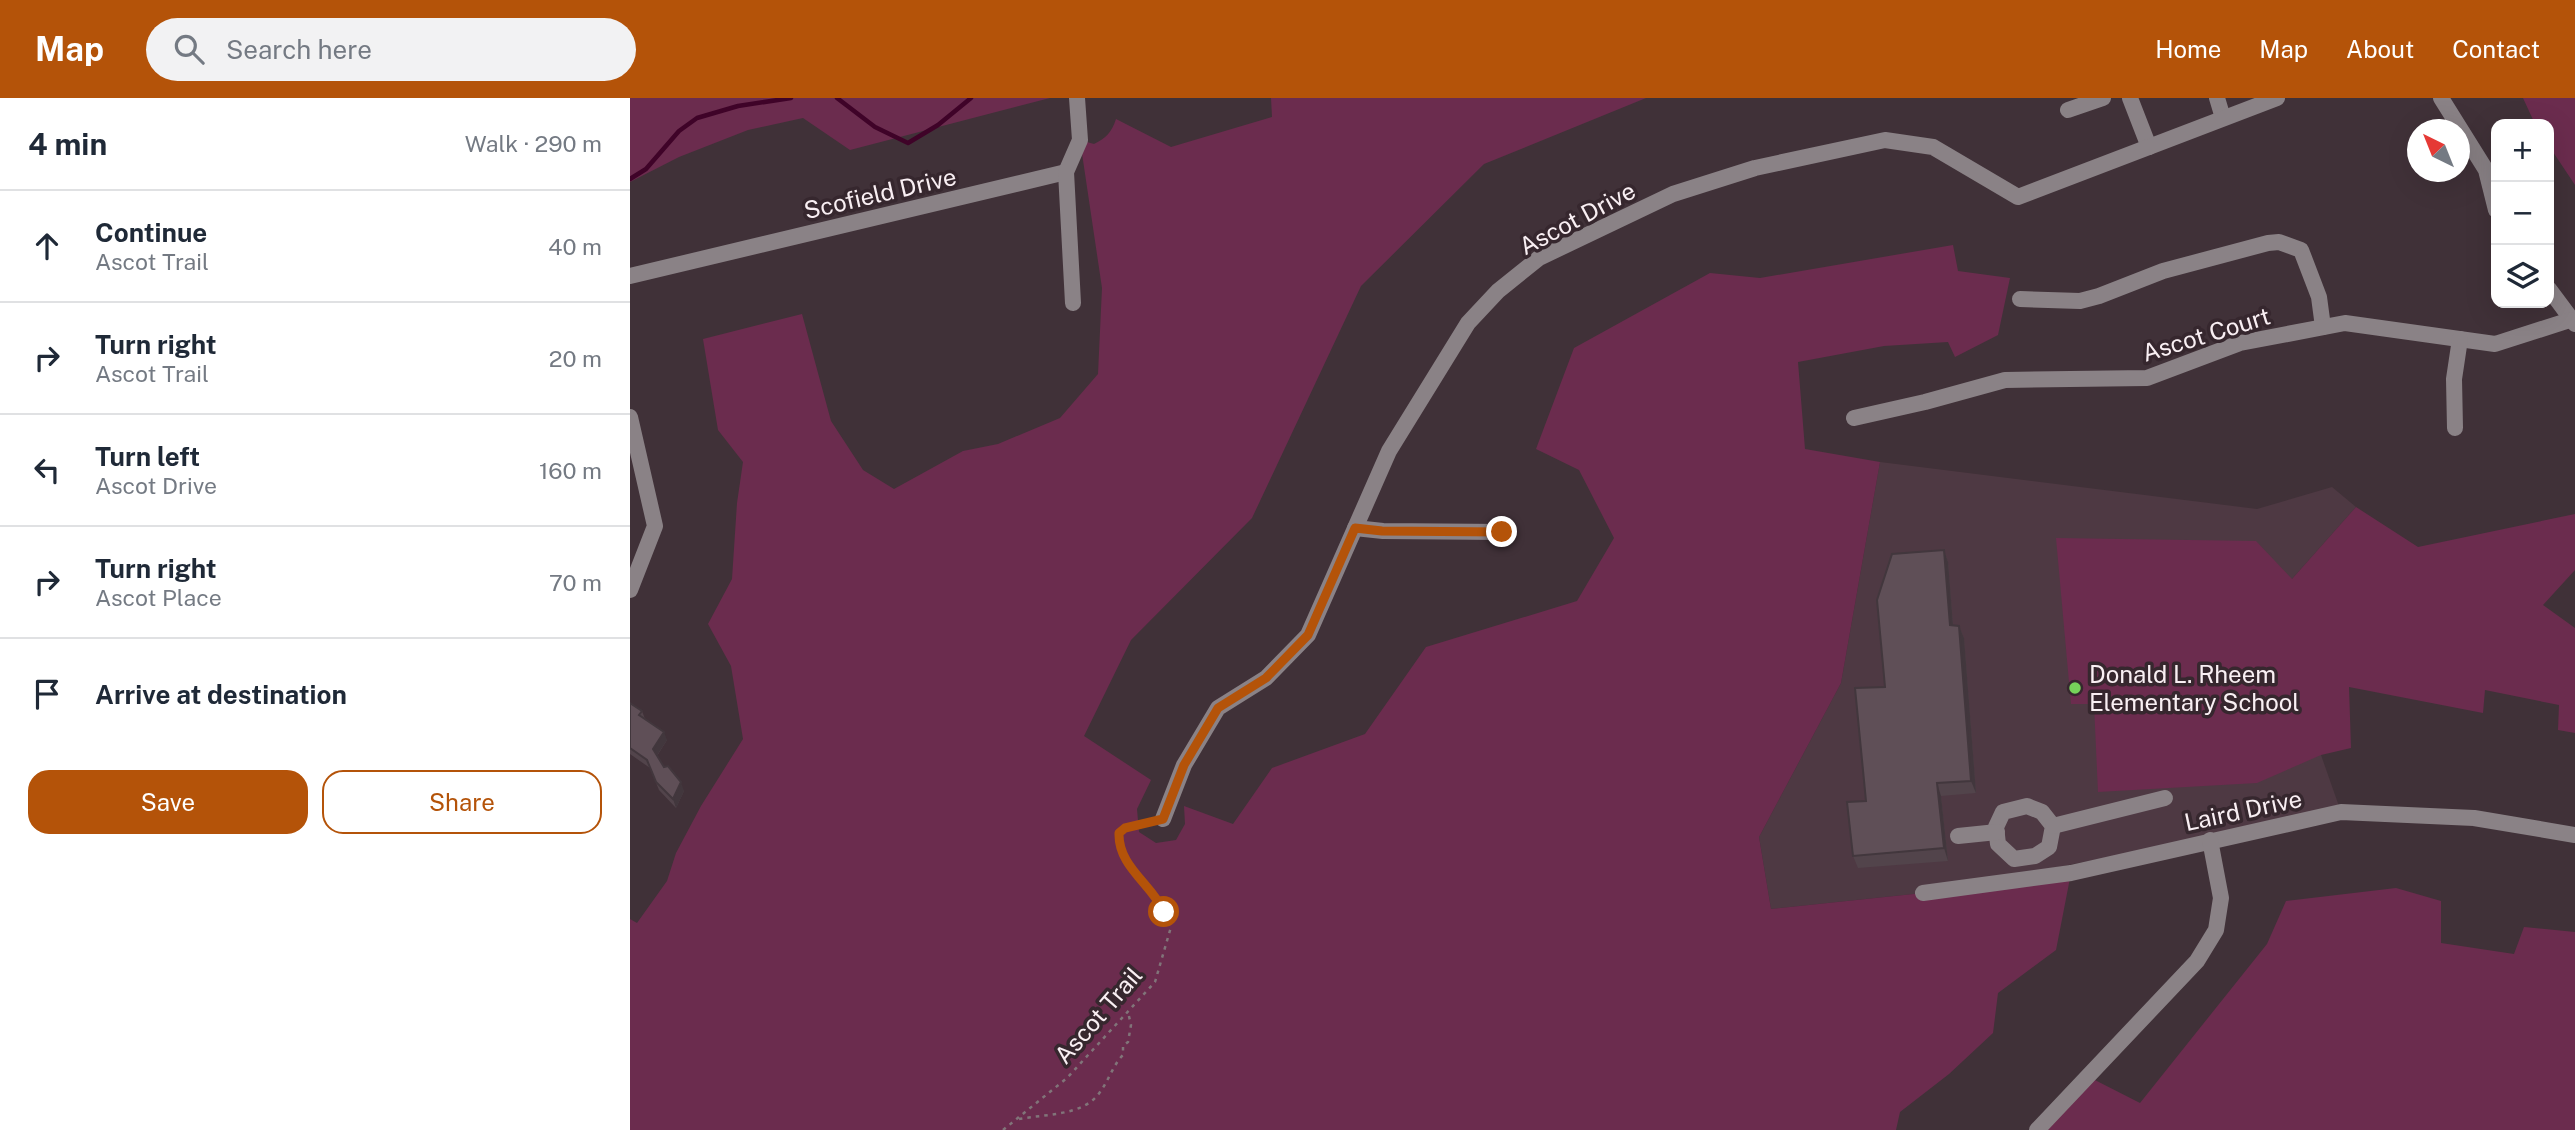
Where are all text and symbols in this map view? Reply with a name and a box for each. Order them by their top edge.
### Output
search box [146,18,636,81]
text: Map [35,30,104,68]
icon: search [170,30,208,68]
text: Search here [226,34,372,65]
text: Home [2155,35,2221,63]
text: Map [2259,35,2308,63]
text: About [2346,35,2414,63]
text: Contact [2452,35,2540,63]
north arrow [2407,119,2470,182]
map controls [2491,119,2554,308]
button: + [2491,119,2554,182]
text: 4 min [28,126,107,162]
text: Walk · 290 m [465,130,602,157]
street label: Scofield Drive [801,162,959,224]
street label: Ascot Drive [1514,176,1640,260]
button: − [2491,182,2554,245]
text: Continue [95,217,207,248]
icon: ahead [28,227,66,265]
text: 40 m [548,233,602,260]
button: layers [2491,245,2554,308]
text: Ascot Trail [95,248,209,275]
street label: Ascot Court [2139,301,2273,367]
text: Turn right [95,329,217,360]
icon: right [28,339,66,377]
text: 20 m [549,345,602,372]
text: Ascot Trail [95,360,209,387]
text: Turn left [95,441,200,472]
icon: left [28,451,66,489]
text: 160 m [539,457,602,484]
text: Ascot Drive [95,472,217,499]
route end [1486,516,1517,547]
text: Turn right [95,553,217,584]
icon: right [28,563,66,601]
text: 70 m [549,569,602,596]
text: Ascot Place [95,584,222,611]
place label: Donald L. Rheem Elementary School [2089,660,2300,716]
icon: arrive [28,675,66,713]
text: Arrive at destination [95,679,347,710]
marker: Donald L. Rheem Elementary School [2067,680,2083,696]
button: Save [28,770,308,834]
button: Share [322,770,602,834]
street label: Laird Drive [2182,784,2304,836]
route start [1148,896,1179,927]
street label: Ascot Trail [1048,961,1148,1069]

